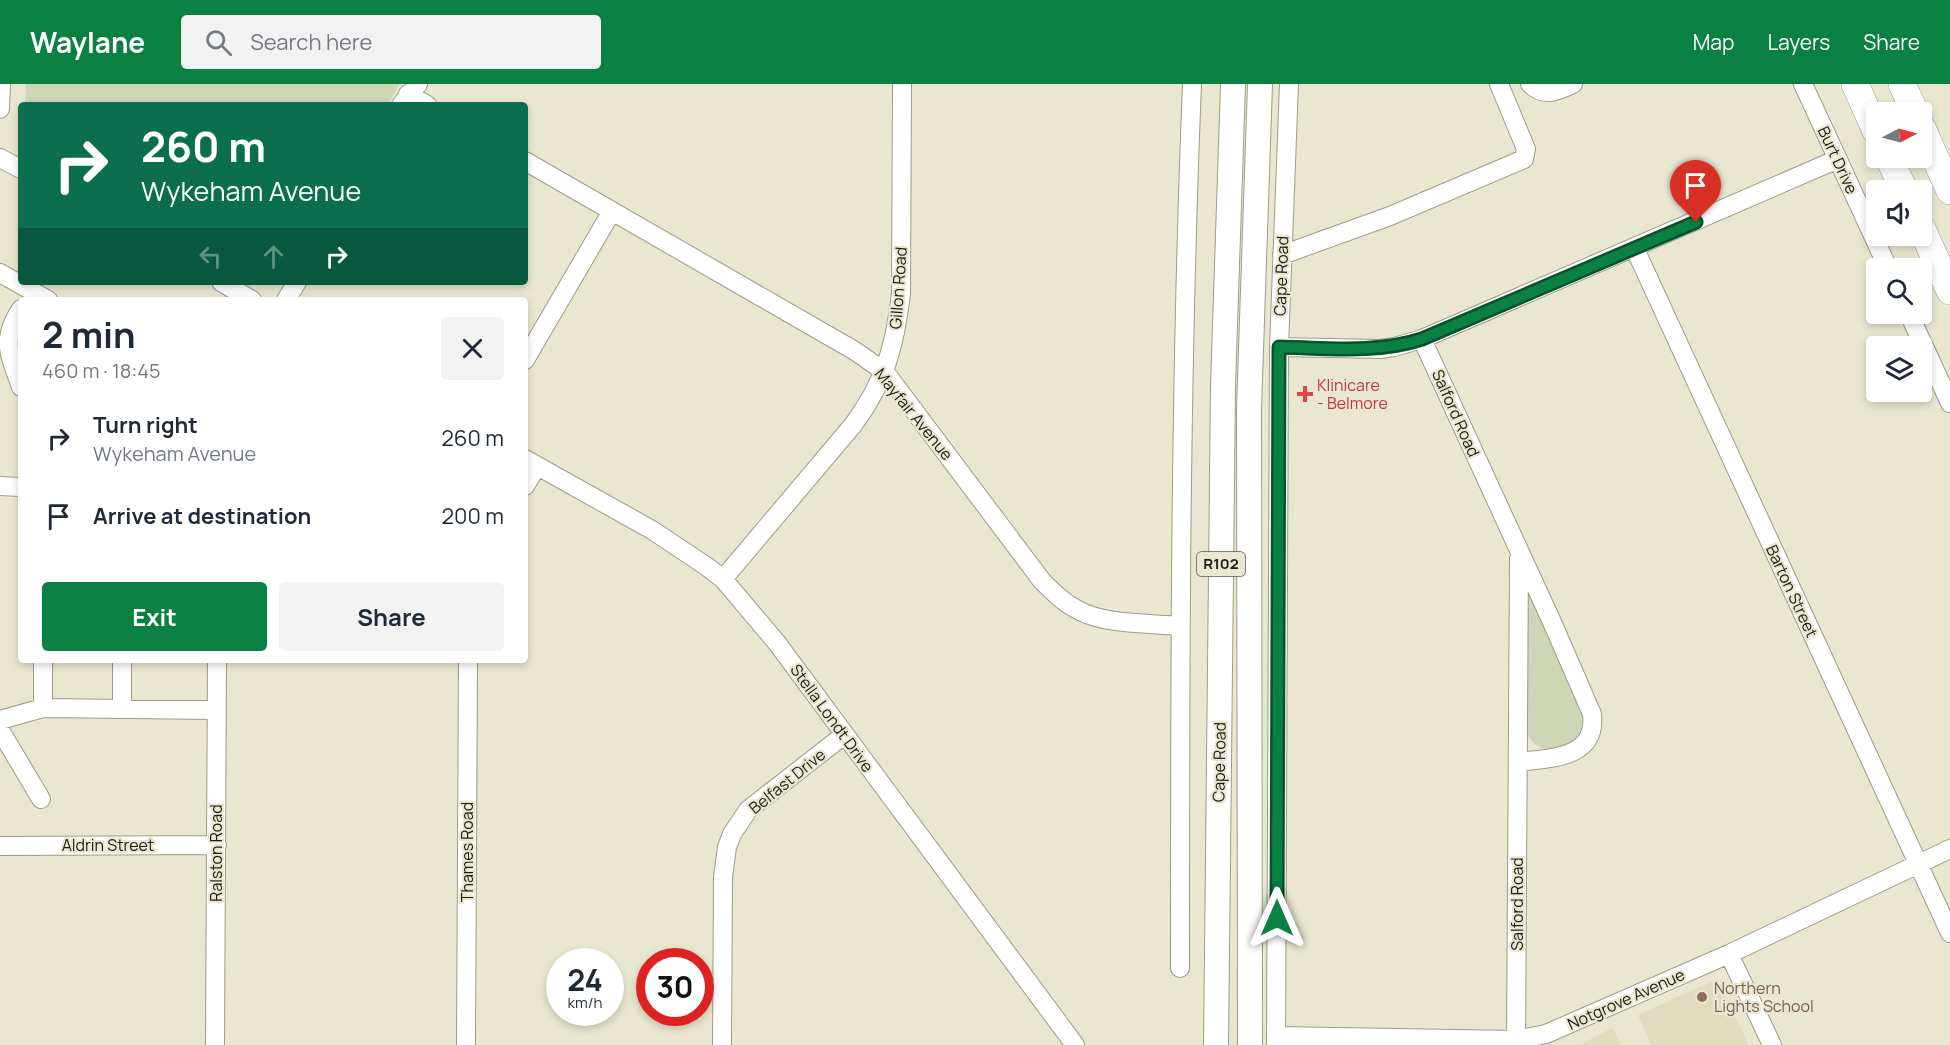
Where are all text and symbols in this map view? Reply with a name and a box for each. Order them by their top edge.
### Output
search box [181,15,601,69]
text: Waylane [30,23,145,61]
icon: search [202,26,235,59]
text: Search here [250,27,372,57]
text: Map [1693,28,1734,56]
text: Layers [1767,28,1830,56]
text: Share [1863,28,1920,56]
north arrow [1866,102,1932,168]
map controls [1866,102,1932,402]
text: 260 m [141,117,266,175]
street label: Burt Drive [1813,123,1863,197]
icon: right [42,126,120,204]
pin [1670,160,1721,222]
icon: arrive [1679,169,1712,202]
text: Wykeham Avenue [141,172,361,209]
button: sound [1866,180,1932,246]
street label: Cape Road [1269,235,1293,317]
icon: left [194,240,227,273]
icon: ahead [257,240,290,273]
icon: right [320,240,353,273]
street label: Gillon Road [884,246,912,330]
button: search [1866,258,1932,324]
text: 2 min [42,310,136,359]
button: close [441,317,504,380]
button: layers [1866,336,1932,402]
text: 460 m · 18:45 [42,357,161,384]
street label: Mayfair Avenue [870,363,958,465]
street label: Salford Road [1427,366,1485,460]
place label: Klinicare - Belmore [1317,374,1388,414]
marker: Klinicare - Belmore [1298,387,1312,401]
text: Turn right [93,410,198,440]
icon: right [42,422,75,455]
text: 260 m [441,423,504,453]
text: Wykeham Avenue [93,440,256,467]
icon: arrive [42,500,75,533]
text: Arrive at destination [93,501,311,531]
text: 200 m [442,501,504,531]
street label: Barton Street [1761,541,1823,641]
road number: R102 [1197,552,1245,576]
button: Exit [42,582,267,651]
button: Share [279,582,504,651]
street label: Stella Londt Drive [785,660,879,776]
street label: Cape Road [1207,722,1231,802]
street label: Belfast Drive [744,743,830,819]
street label: Thames Road [456,802,478,902]
street label: Ralston Road [205,804,227,902]
street label: Aldrin Street [62,834,154,856]
street label: Salford Road [1506,857,1528,951]
position arrow [1245,886,1309,950]
speed limit sign: 30 [636,948,714,1026]
text: 24 [567,959,603,1000]
street label: Notgrove Avenue [1564,963,1688,1035]
place label: Northern Lights School [1714,977,1814,1017]
marker: Northern Lights School [1695,990,1709,1004]
text: km/h [568,992,602,1013]

